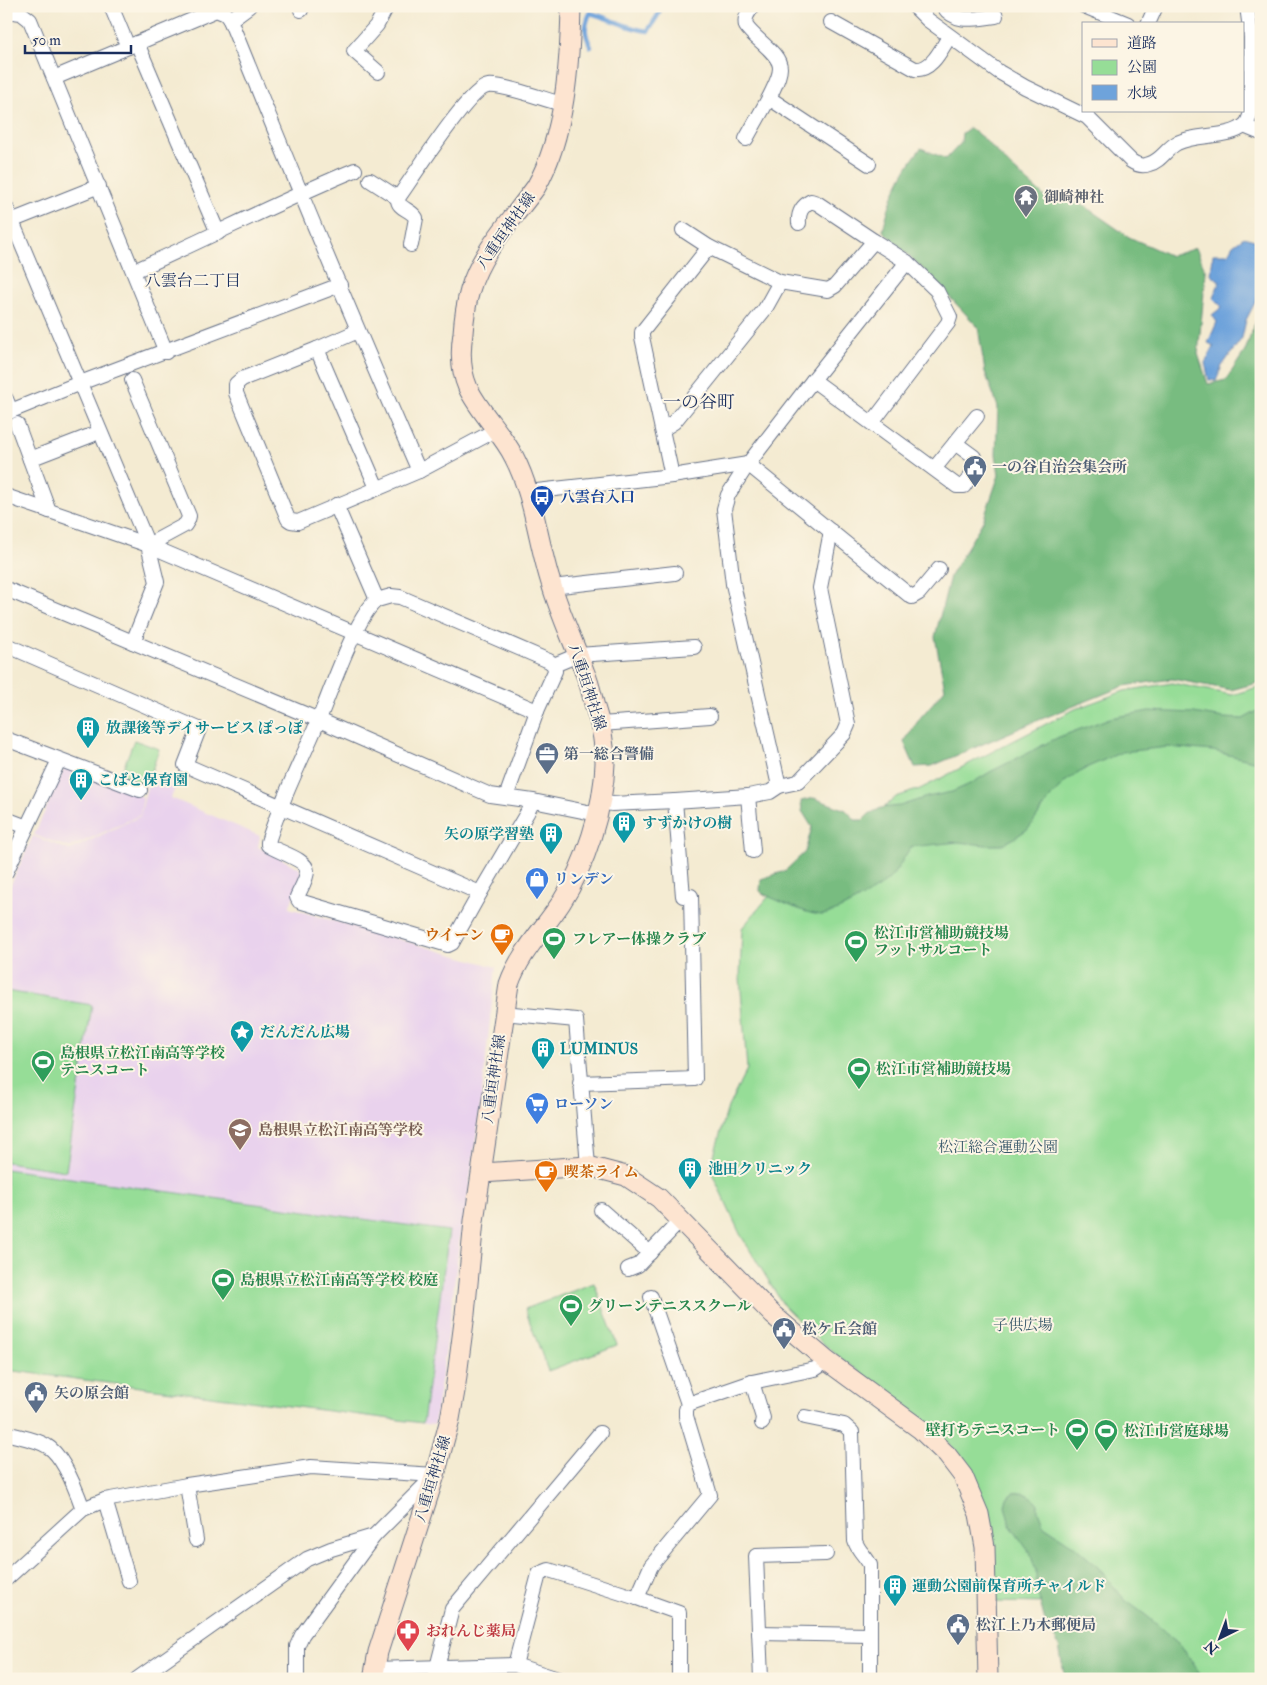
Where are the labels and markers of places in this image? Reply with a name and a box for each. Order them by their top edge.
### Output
temple icon: 御崎神社 [1013,184,1039,218]
place label: 御崎神社 [1044,188,1104,207]
public building icon: 一の谷自治会集会所 [962,454,988,488]
place label: 一の谷自治会集会所 [992,458,1127,477]
bus stop icon: 八雲台入口 [529,484,555,518]
place label: 八雲台入口 [560,488,635,507]
building icon: 放課後等デイサービス ぽっぽ [75,715,101,749]
place label: 放課後等デイサービス ぽっぽ [106,719,303,738]
office icon: 第一総合警備 [534,741,560,775]
place label: 第一総合警備 [564,745,654,764]
building icon: こばと保育園 [68,767,94,801]
place label: こばと保育園 [98,771,188,790]
building icon: すずかけの樹 [611,810,637,844]
place label: すずかけの樹 [642,814,732,833]
building icon: 矢の原学習塾 [538,821,564,855]
place label: 矢の原学習塾 [444,825,534,844]
shop icon: リンデン [524,866,550,900]
place label: リンデン [554,870,614,889]
cafe icon: ウイーン [489,922,515,956]
place label: 松江市営補助競技場 フットサルコート [874,924,1009,960]
place label: ウイーン [425,926,484,945]
sports icon: フレアー体操クラブ [541,926,567,960]
sports icon: 松江市営補助競技場 フットサルコート [843,929,869,963]
place label: フレアー体操クラブ [572,930,706,949]
place icon: だんだん広場 [229,1019,255,1053]
place label: だんだん広場 [260,1023,350,1042]
building icon: LUMINUS [530,1036,556,1070]
place label: LUMINUS [560,1040,638,1059]
place label: 島根県立松江南高等学校 テニスコート [60,1044,225,1080]
sports icon: 島根県立松江南高等学校 テニスコート [30,1049,56,1083]
sports icon: 松江市営補助競技場 [846,1056,872,1090]
place label: 松江市営補助競技場 [876,1060,1011,1079]
supermarket icon: ローソン [524,1091,550,1125]
place label: ローソン [554,1095,613,1114]
school or university icon: 島根県立松江南高等学校 [227,1117,253,1151]
place label: 島根県立松江南高等学校 [258,1121,423,1140]
building icon: 池田クリニック [677,1156,703,1190]
cafe icon: 喫茶ライム [533,1159,559,1193]
place label: 池田クリニック [708,1160,812,1179]
place label: 喫茶ライム [564,1163,639,1182]
sports icon: 島根県立松江南高等学校 校庭 [210,1267,236,1301]
place label: 島根県立松江南高等学校 校庭 [240,1271,438,1290]
sports icon: グリーンテニススクール [558,1293,584,1327]
place label: グリーンテニススクール [588,1297,752,1316]
public building icon: 松ケ丘会館 [771,1316,797,1350]
place label: 松ケ丘会館 [802,1320,877,1339]
public building icon: 矢の原会館 [23,1380,49,1414]
place label: 矢の原会館 [54,1384,129,1403]
sports icon: 壁打ちテニスコート [1064,1417,1090,1451]
sports icon: 松江市営庭球場 [1093,1418,1119,1452]
place label: 壁打ちテニスコート [926,1421,1060,1440]
place label: 松江市営庭球場 [1124,1422,1229,1441]
building icon: 運動公園前保育所チャイルド [882,1573,908,1607]
place label: 運動公園前保育所チャイルド [912,1577,1107,1596]
public building icon: 松江上乃木郵便局 [945,1612,971,1646]
place label: 松江上乃木郵便局 [976,1616,1096,1635]
pharmacy icon: おれんじ薬局 [395,1618,421,1652]
place label: おれんじ薬局 [426,1622,516,1641]

